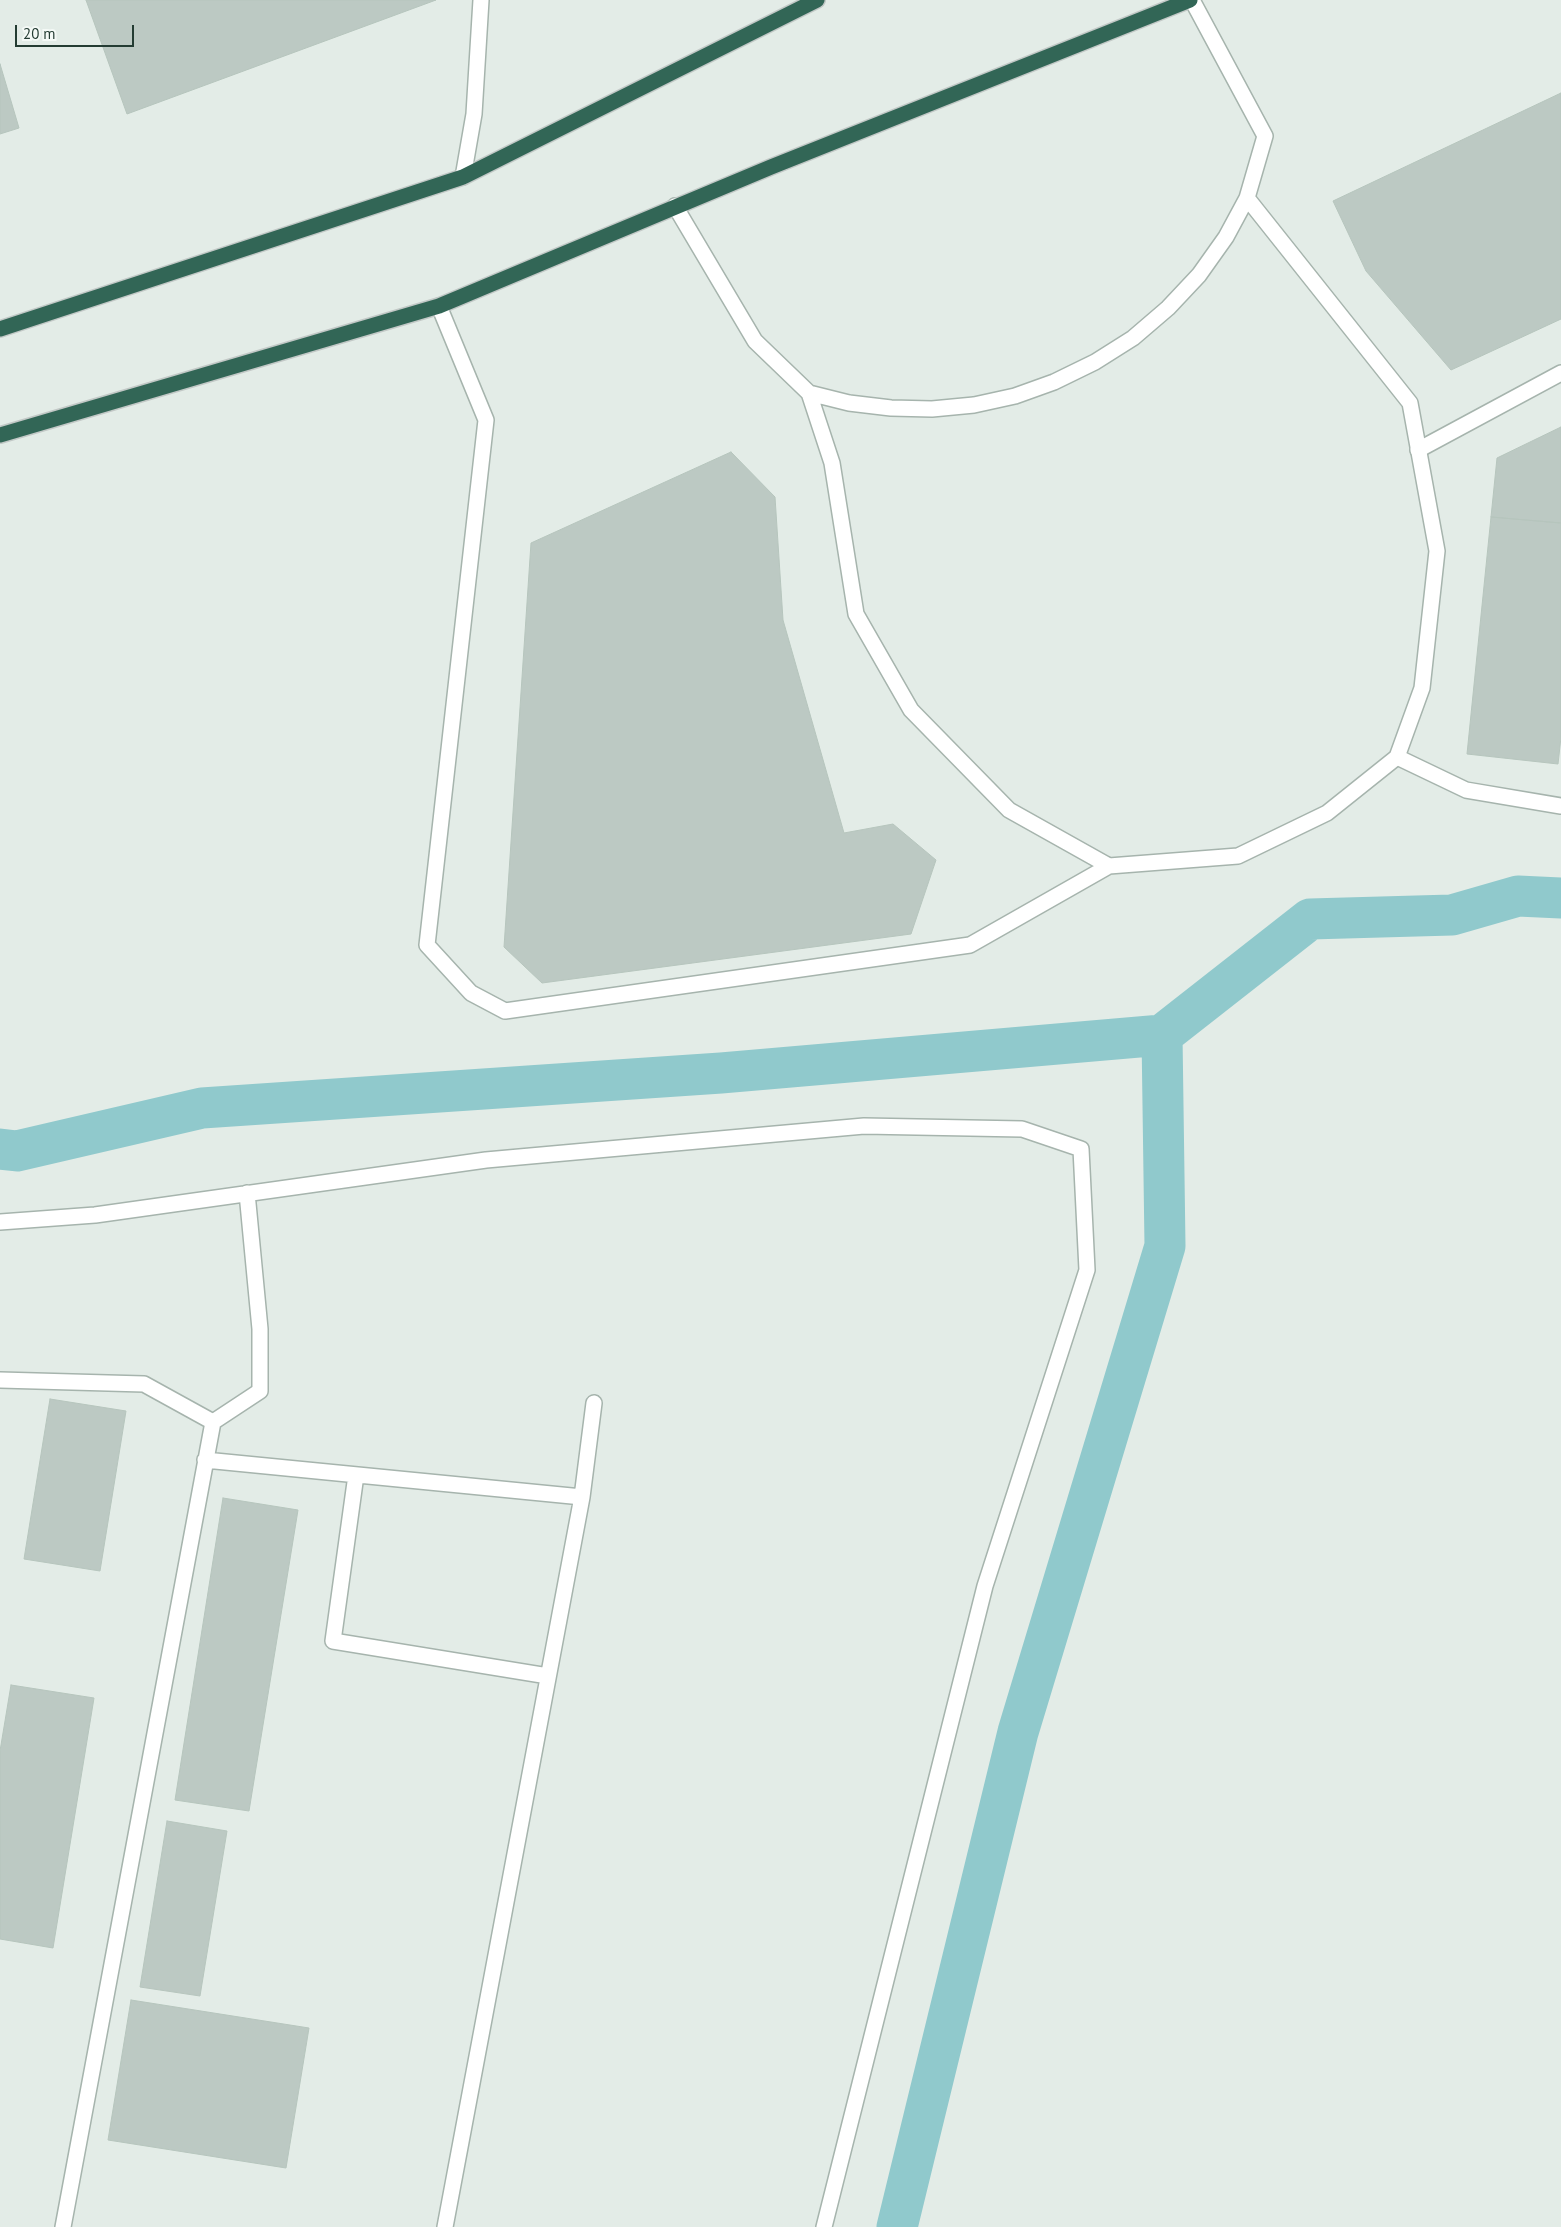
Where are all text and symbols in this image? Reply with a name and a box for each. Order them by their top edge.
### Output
scale bar [18,15,136,47]
text: 20 m [23,24,56,43]

